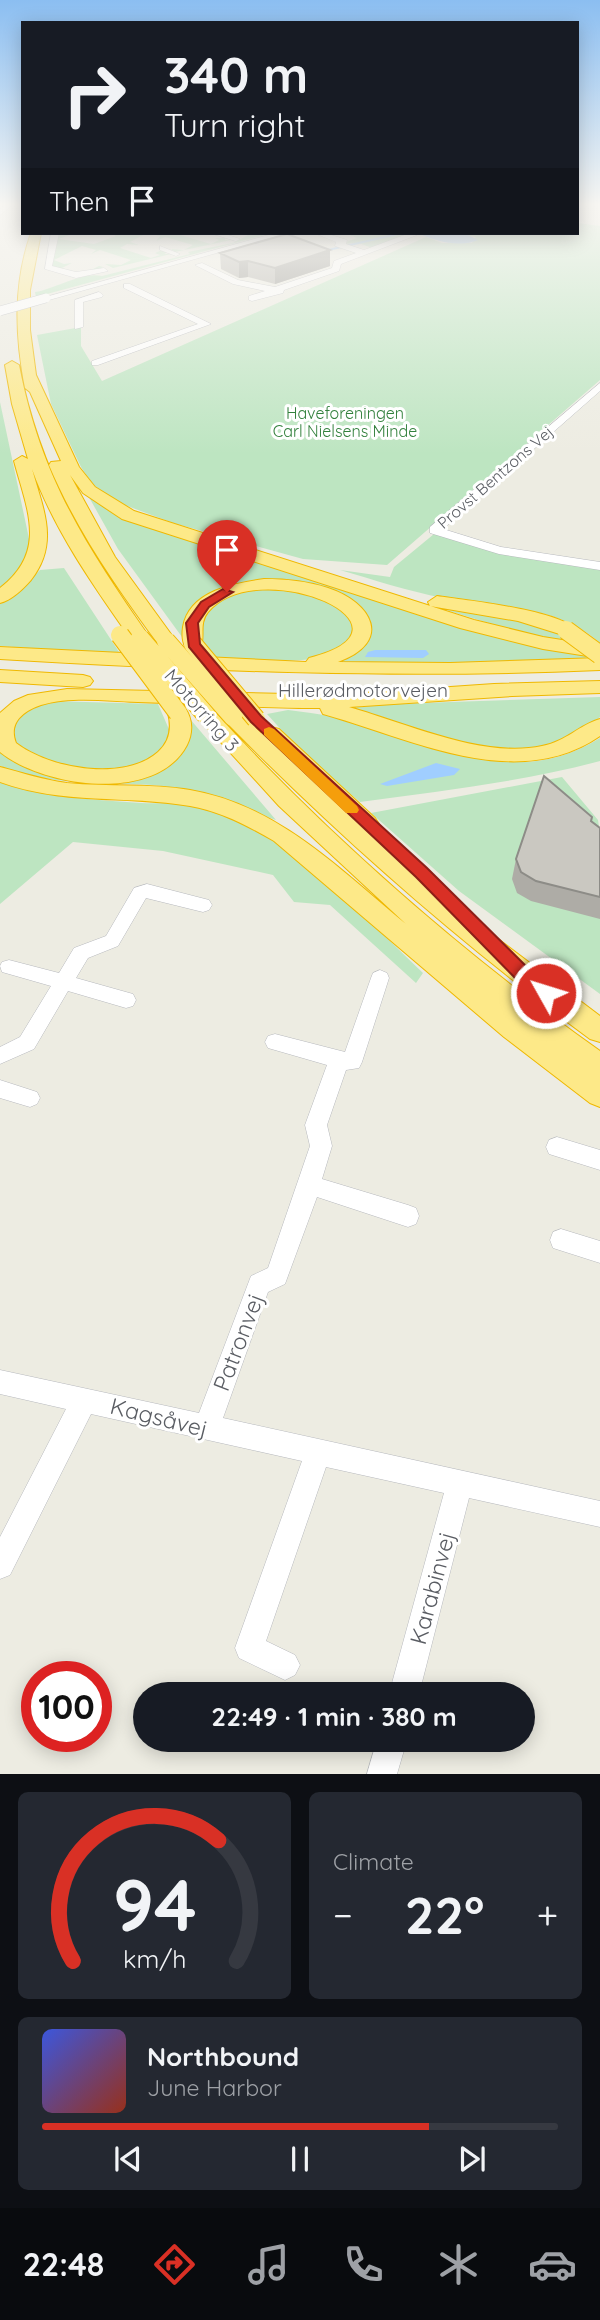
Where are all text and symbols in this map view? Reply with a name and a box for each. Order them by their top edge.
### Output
text: 340 m [164,44,308,105]
icon: right [49,49,140,140]
text: Turn right [164,105,305,145]
icon: arrive [123,182,161,220]
text: Then [49,185,109,218]
park label: Haveforeningen Carl Nielsens Minde [273,403,417,441]
street label: Provst Bentzons Vej [433,421,557,533]
pin [197,520,257,592]
icon: arrive [208,531,246,569]
street label: Motorring 3 [160,664,244,756]
street label: Hillerødmotorvejen [278,678,448,702]
position arrow [509,956,583,1030]
street label: Patronvej [206,1289,270,1395]
street label: Kagsåvej [107,1391,211,1443]
street label: Karabinvej [403,1529,461,1647]
speed limit sign: 100 [21,1661,112,1752]
text: 22:49 · 1 min · 380 m [211,1700,457,1733]
text: Climate [333,1847,414,1876]
text: 94 [112,1859,197,1950]
text: 22° [405,1882,484,1947]
text: − [333,1891,353,1939]
text: + [537,1891,558,1939]
text: km/h [123,1943,186,1974]
text: Northbound [147,2040,299,2073]
text: June Harbor [147,2073,282,2102]
icon: previous [109,2140,147,2178]
icon: pause [281,2140,319,2178]
icon: next [453,2140,491,2178]
icon: directions [150,2240,199,2289]
icon: music [244,2240,293,2289]
icon: phone [339,2240,388,2289]
icon: climate [434,2240,483,2289]
icon: car [528,2240,577,2289]
text: 22:48 [23,2244,104,2284]

